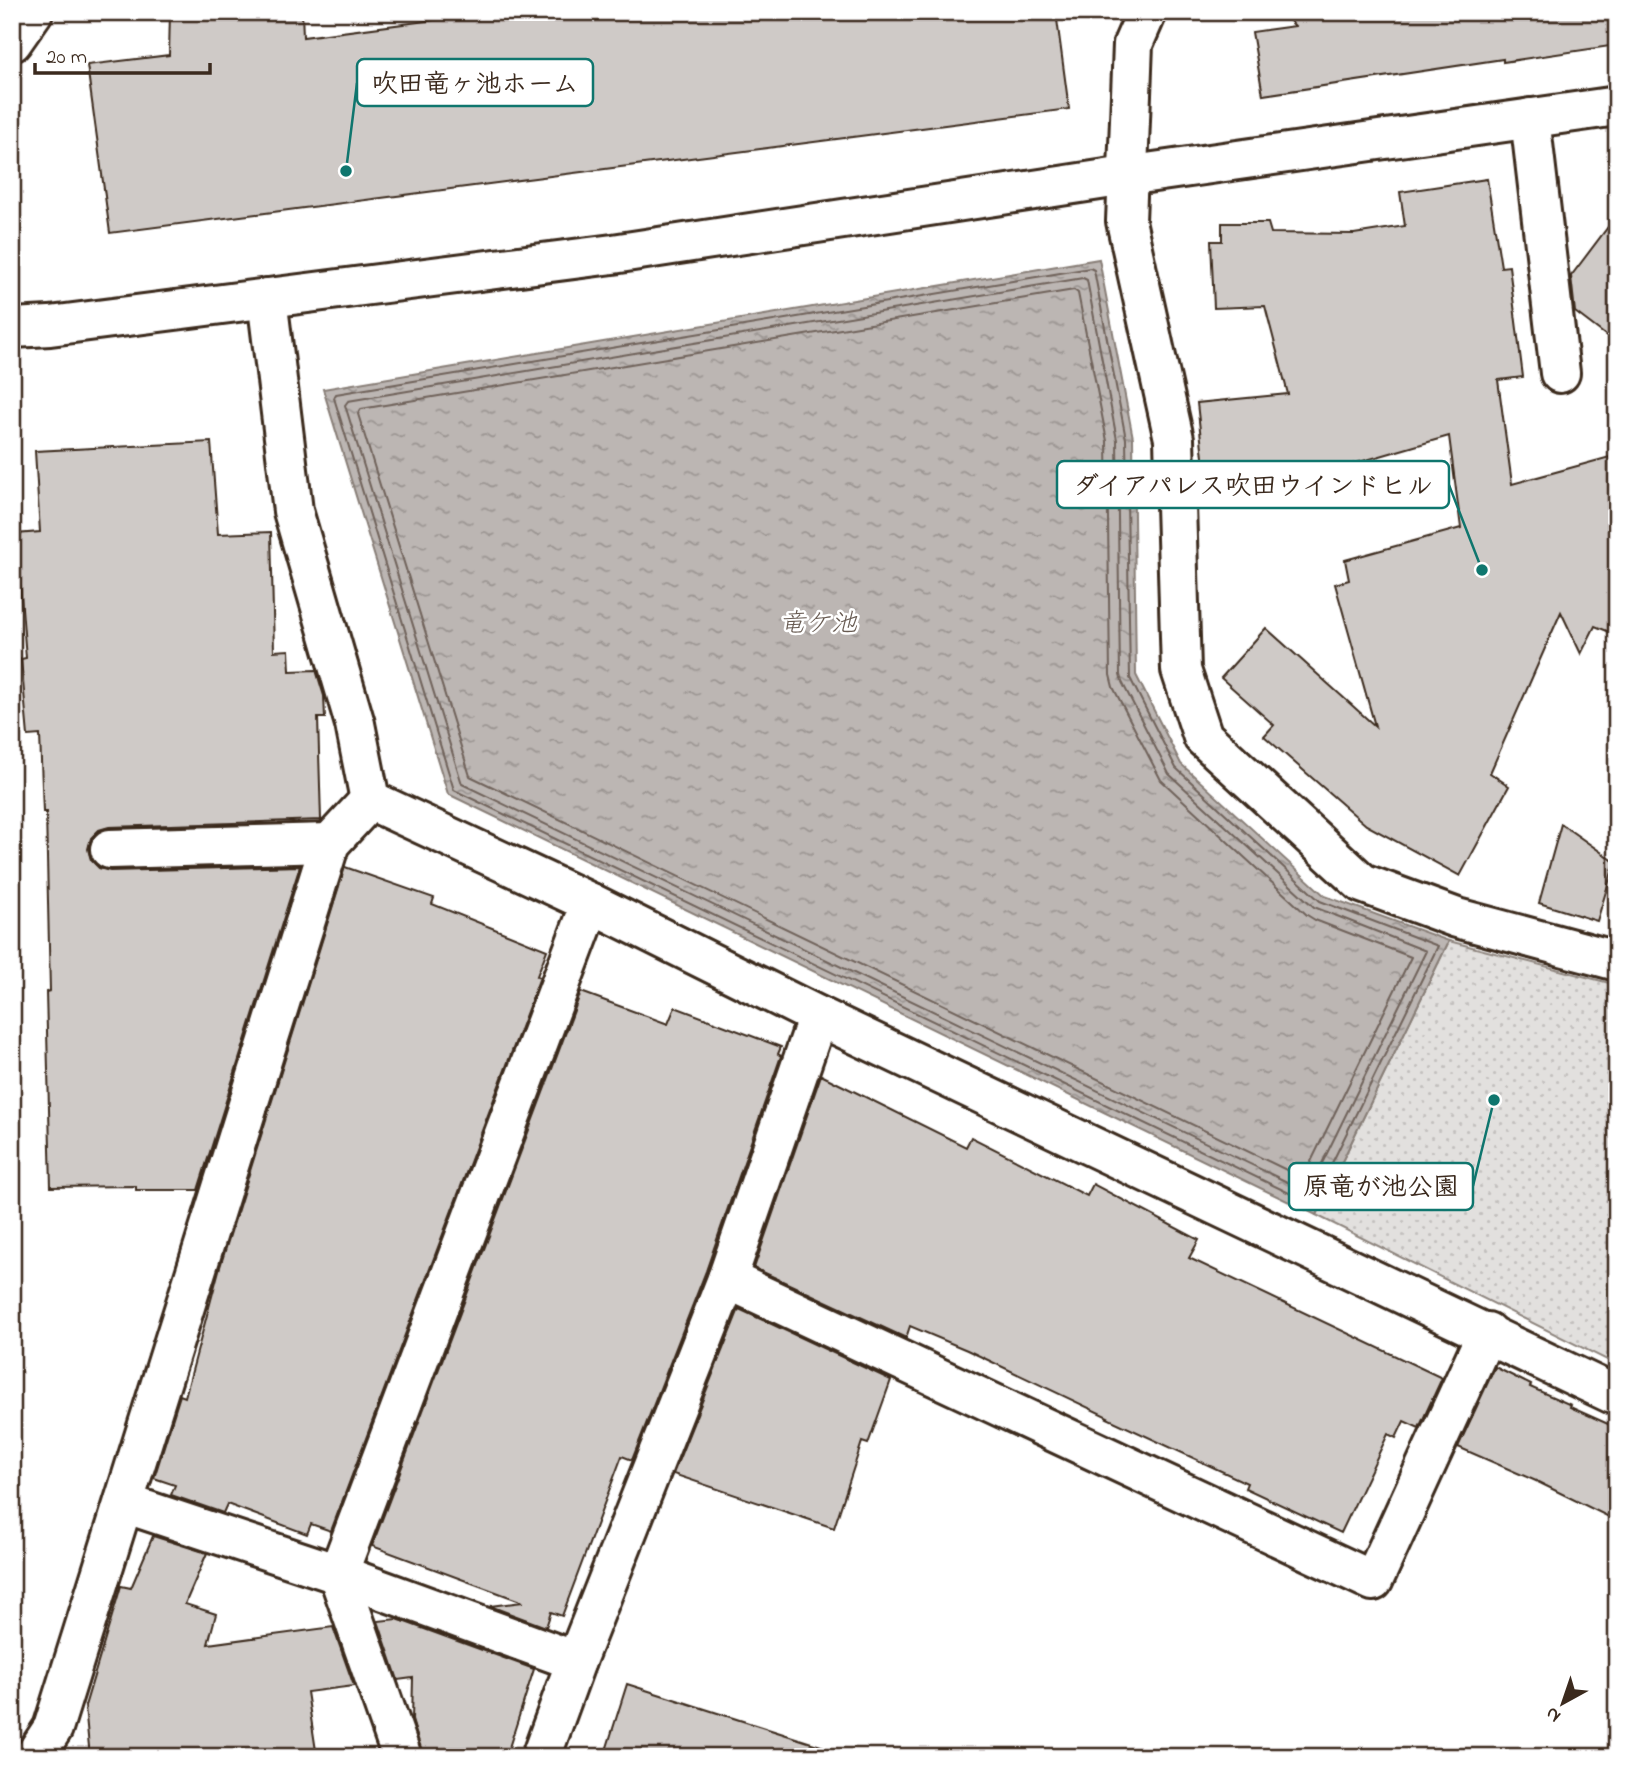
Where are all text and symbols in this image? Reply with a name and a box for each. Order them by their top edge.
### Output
scale bar [35,32,210,76]
text: 20 m [46,43,87,73]
callout: 吹田竜ヶ池ホーム [357,59,593,106]
text: 吹田竜ヶ池ホーム [372,67,578,105]
callout: ダイアパレス吹田ウインドヒル [1057,461,1449,508]
text: ダイアパレス吹田ウインドヒル [1073,469,1433,507]
water label: 竜ケ池 [779,606,858,644]
callout: 原竜が池公園 [1289,1163,1473,1210]
text: 原竜が池公園 [1303,1170,1459,1208]
north arrow [1528,1668,1598,1738]
text: N [1540,1700,1567,1729]

